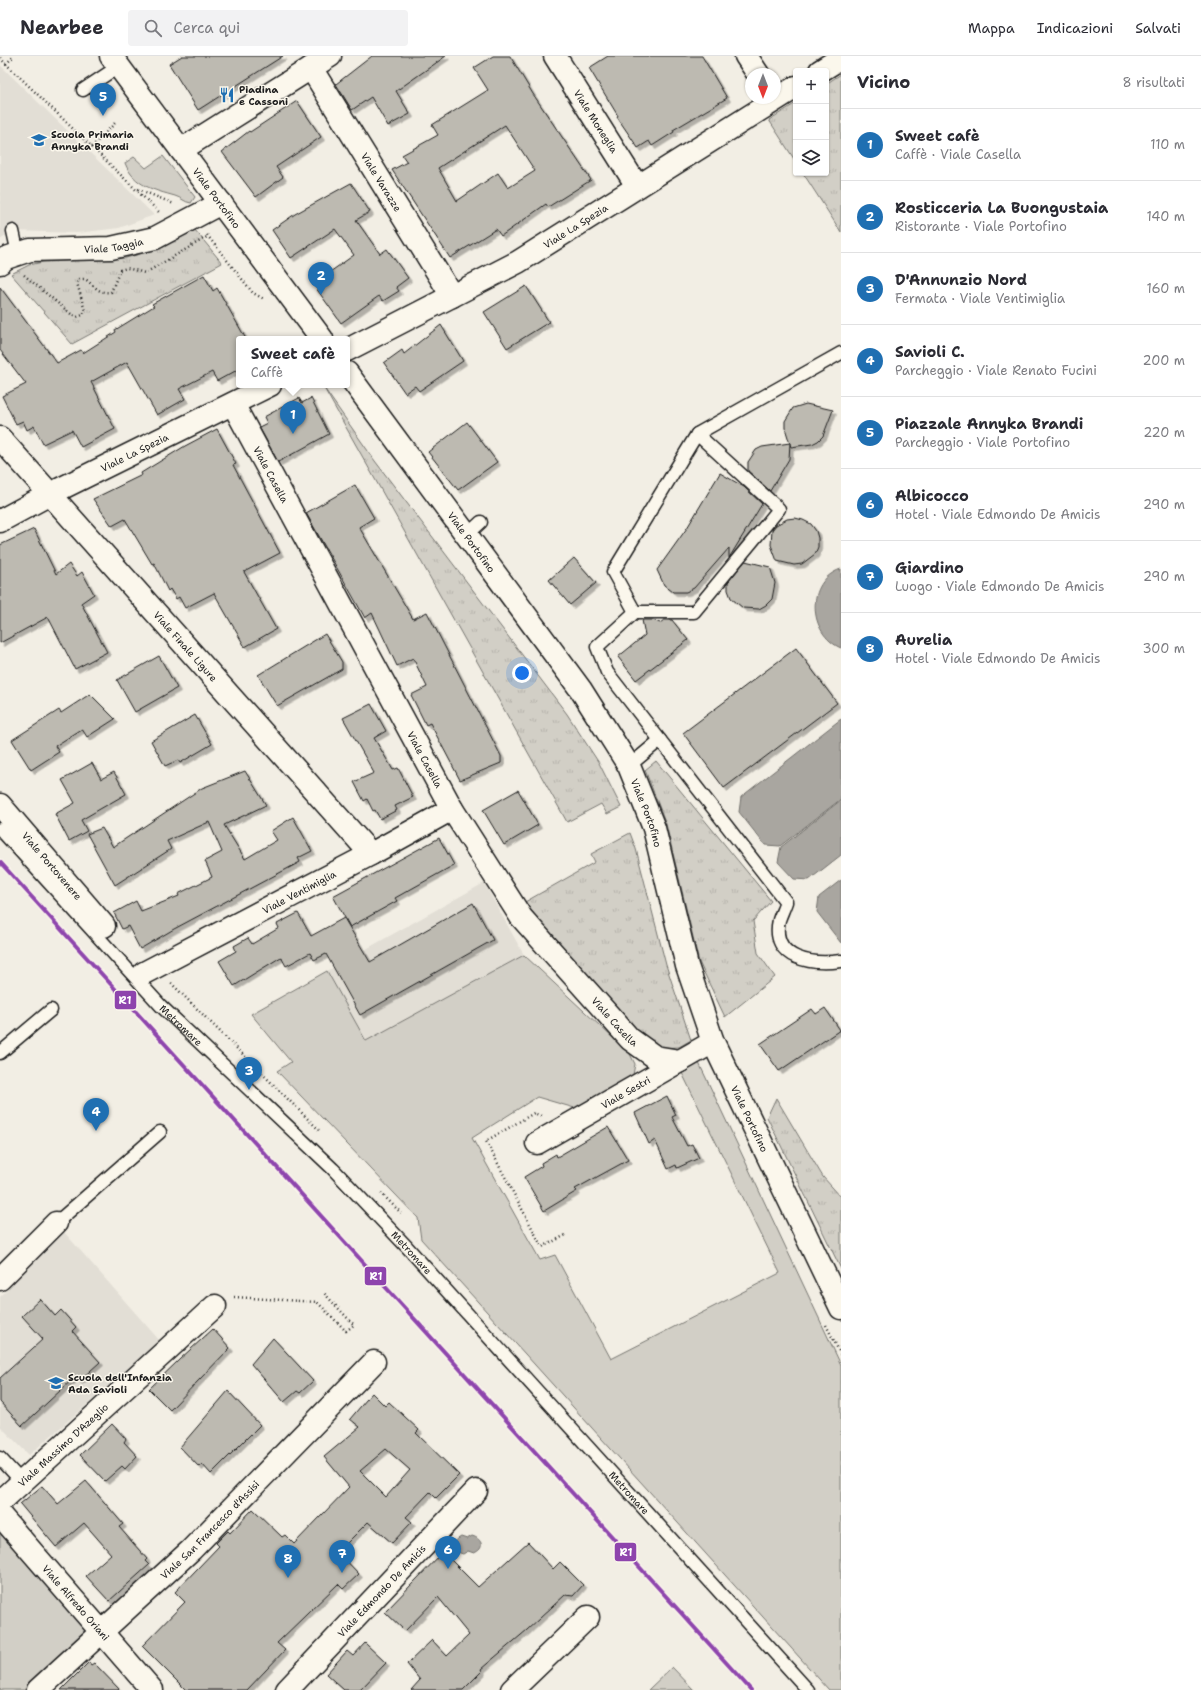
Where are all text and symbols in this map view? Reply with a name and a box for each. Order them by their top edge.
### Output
search box [128,10,408,46]
text: Nearbee [20,15,104,40]
icon: search [142,17,164,39]
text: Cerca qui [174,18,240,38]
text: Mappa [968,19,1015,37]
text: Indicazioni [1037,19,1113,37]
text: Salvati [1135,19,1181,37]
north arrow [745,68,781,104]
map controls [793,68,829,176]
button: + [793,68,829,104]
text: Vicino [857,71,910,93]
text: 8 risultati [1122,74,1185,91]
pin: 5 [90,83,116,116]
place label: Piadina e Cassoni [239,83,288,108]
restaurant icon: Piadina e Cassoni [218,86,236,104]
street label: Viale Moneglia [571,87,621,156]
button: − [793,104,829,140]
text: Sweet cafè [895,126,980,146]
place label: Scuola Primaria Annyka Brandi [51,128,134,153]
school or university icon: Scuola Primaria Annyka Brandi [30,131,48,149]
text: 1 [867,136,873,153]
text: 110 m [1150,136,1185,153]
button: layers [793,140,829,176]
text: Caffè · Viale Casella [895,146,1021,163]
street label: Viale Varazze [358,150,404,214]
street label: Viale Portofino [190,165,243,231]
text: Rosticceria La Buongustaia [895,198,1108,218]
street label: Viale La Spezia [541,201,611,252]
text: 2 [865,208,875,225]
text: 140 m [1146,208,1185,225]
text: Ristorante · Viale Portofino [895,218,1067,235]
street label: Viale Taggia [84,235,145,256]
pin: 2 [308,262,334,295]
text: D'Annunzio Nord [895,270,1027,290]
text: 3 [865,280,875,297]
text: 160 m [1147,280,1185,297]
text: Fermata · Viale Ventimiglia [895,290,1065,307]
popup [236,336,350,388]
text: Savioli C. [895,342,965,362]
text: Sweet cafè [251,344,335,364]
text: 4 [865,352,875,369]
text: 200 m [1143,352,1185,369]
text: Parcheggio · Viale Renato Fucini [895,362,1097,379]
text: Caffè [251,364,283,381]
pin: 1 [280,401,306,434]
text: Piazzale Annyka Brandi [895,414,1083,434]
text: 5 [866,424,874,441]
text: 220 m [1143,424,1185,441]
street label: Viale La Spezia [99,430,171,475]
text: Parcheggio · Viale Portofino [895,434,1070,451]
street label: Viale Casella [250,444,292,506]
text: Albicocco [895,486,969,506]
text: 6 [865,496,875,513]
text: 290 m [1143,496,1185,513]
text: Hotel · Viale Edmondo De Amicis [895,506,1100,523]
street label: Viale Portofino [445,509,498,575]
text: Giardino [895,558,964,578]
text: 7 [865,568,875,585]
text: 290 m [1143,568,1185,585]
text: Luogo · Viale Edmondo De Amicis [895,578,1104,595]
street label: Viale Finale Ligure [151,609,220,685]
text: Aurelia [895,630,952,650]
text: 8 [865,640,875,657]
text: 300 m [1142,640,1185,657]
text: Hotel · Viale Edmondo De Amicis [895,650,1100,667]
your location [512,663,532,683]
street label: Viale Casella [404,729,446,791]
street label: Viale Portofino [628,777,664,849]
street label: Viale Portovenere [19,829,85,903]
street label: Viale Ventimiglia [260,867,339,917]
line badge: R1 [114,990,137,1010]
text: R1 [119,993,131,1008]
street label: Viale Casella [588,994,641,1050]
street label: Metromare [157,1002,205,1049]
pin: 3 [236,1057,262,1090]
street label: Viale Sestri [599,1073,653,1112]
street label: Viale Portofino [728,1083,771,1154]
pin: 4 [83,1098,109,1131]
street label: Metromare [388,1228,435,1277]
line badge: R1 [364,1266,387,1286]
text: R1 [370,1269,382,1284]
place label: Scuola dell'Infanzia Ada Savioli [68,1371,172,1396]
school or university icon: Scuola dell'Infanzia Ada Savioli [47,1374,65,1392]
street label: Viale Massimo D'Azeglio [15,1401,111,1490]
street label: Metromare [606,1468,652,1518]
street label: Viale San Francesco d'Assisi [158,1478,262,1582]
pin: 6 [435,1536,461,1569]
pin: 7 [329,1540,355,1573]
street label: Viale Edmondo De Amicis [335,1542,429,1640]
line badge: R1 [614,1542,637,1562]
pin: 8 [275,1545,301,1578]
text: R1 [620,1545,632,1560]
street label: Viale Alfredo Oriani [39,1562,112,1644]

